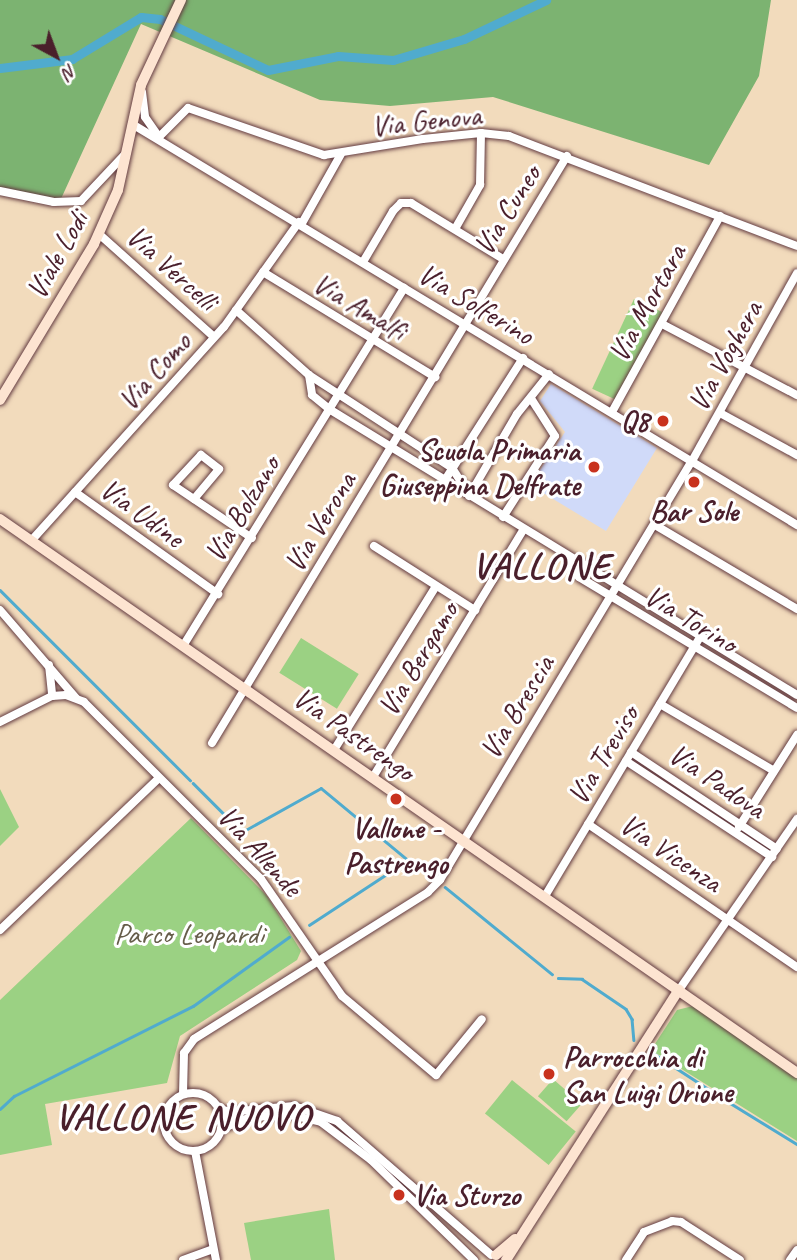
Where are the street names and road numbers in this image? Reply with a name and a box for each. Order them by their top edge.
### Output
street label: Via Genova [369,96,483,144]
street label: Via Cuneo [466,159,548,261]
street label: Viale Lodi [18,205,96,305]
street label: Via Vercelli [119,218,225,318]
street label: Via Mortara [600,238,694,368]
street label: Via Solferino [412,255,540,353]
street label: Via Amalfi [306,264,414,348]
street label: Via Voghera [680,294,770,418]
street label: Via Como [110,325,198,417]
street label: Via Bolzano [197,450,287,568]
street label: Via Verona [276,465,364,579]
street label: Via Udine [93,471,191,555]
street label: Via Torino [638,577,744,661]
street label: Via Bergamo [370,596,466,722]
street label: Via Brescia [472,648,562,766]
street label: Via Pastrengo [286,679,422,789]
street label: Via Treviso [560,700,646,810]
street label: Via Padova [661,735,773,827]
street label: Via Allende [210,798,310,904]
street label: Via Vicenza [613,806,729,900]

